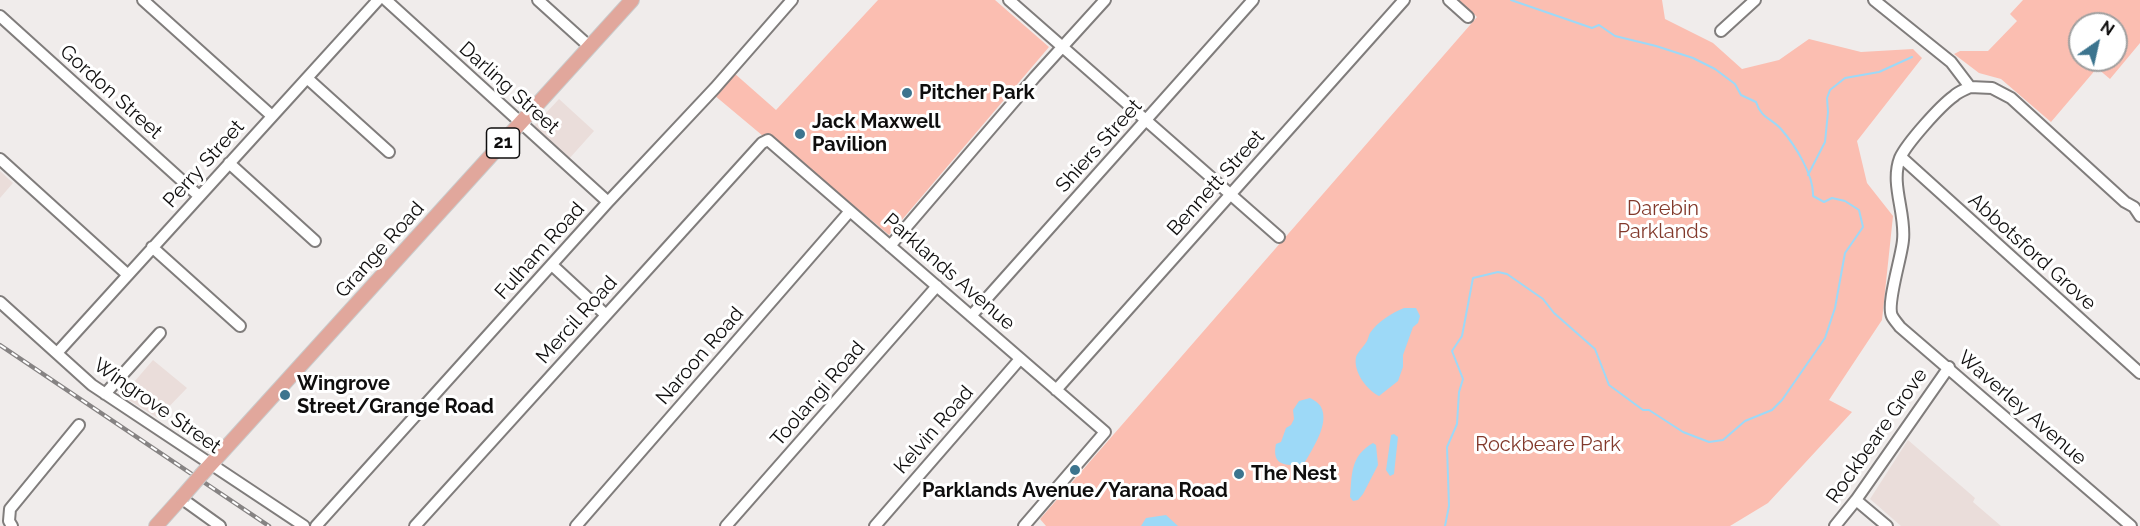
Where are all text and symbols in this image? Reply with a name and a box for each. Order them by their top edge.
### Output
north arrow [2068,12,2128,72]
text: N [2097,17,2118,40]
street label: Darling Street [454,37,564,139]
street label: Gordon Street [55,40,167,144]
place label: Pitcher Park [919,81,1035,105]
marker: Pitcher Park [900,86,914,100]
street label: Shiers Street [1051,94,1147,198]
place label: Jack Maxwell Pavilion [812,110,941,157]
street label: Perry Street [158,115,250,213]
street label: Bennett Street [1162,125,1270,241]
marker: Jack Maxwell Pavilion [793,127,807,141]
road number: 21 [486,128,520,158]
street label: Abbotsford Grove [1963,188,2101,316]
street label: Grange Road [331,197,429,303]
street label: Fulham Road [490,197,590,305]
park label: Darebin Parklands [1618,197,1708,244]
street label: Parklands Avenue [878,208,1020,336]
street label: Mercil Road [531,271,623,369]
street label: Naroon Road [651,302,749,410]
street label: Toolangi Road [766,336,870,452]
street label: Waverley Avenue [1953,346,2091,470]
street label: Wingrove Street [89,353,225,459]
street label: Rockbeare Grove [1821,364,1933,508]
place label: Wingrove Street/Grange Road [297,372,494,419]
street label: Kelvin Road [889,381,979,479]
marker: Wingrove Street/Grange Road [278,388,292,402]
park label: Rockbeare Park [1475,433,1621,457]
place label: The Nest [1251,462,1337,486]
marker: Parklands Avenue/Yarana Road [1068,463,1082,477]
marker: The Nest [1232,467,1246,481]
place label: Parklands Avenue/Yarana Road [922,479,1228,503]

